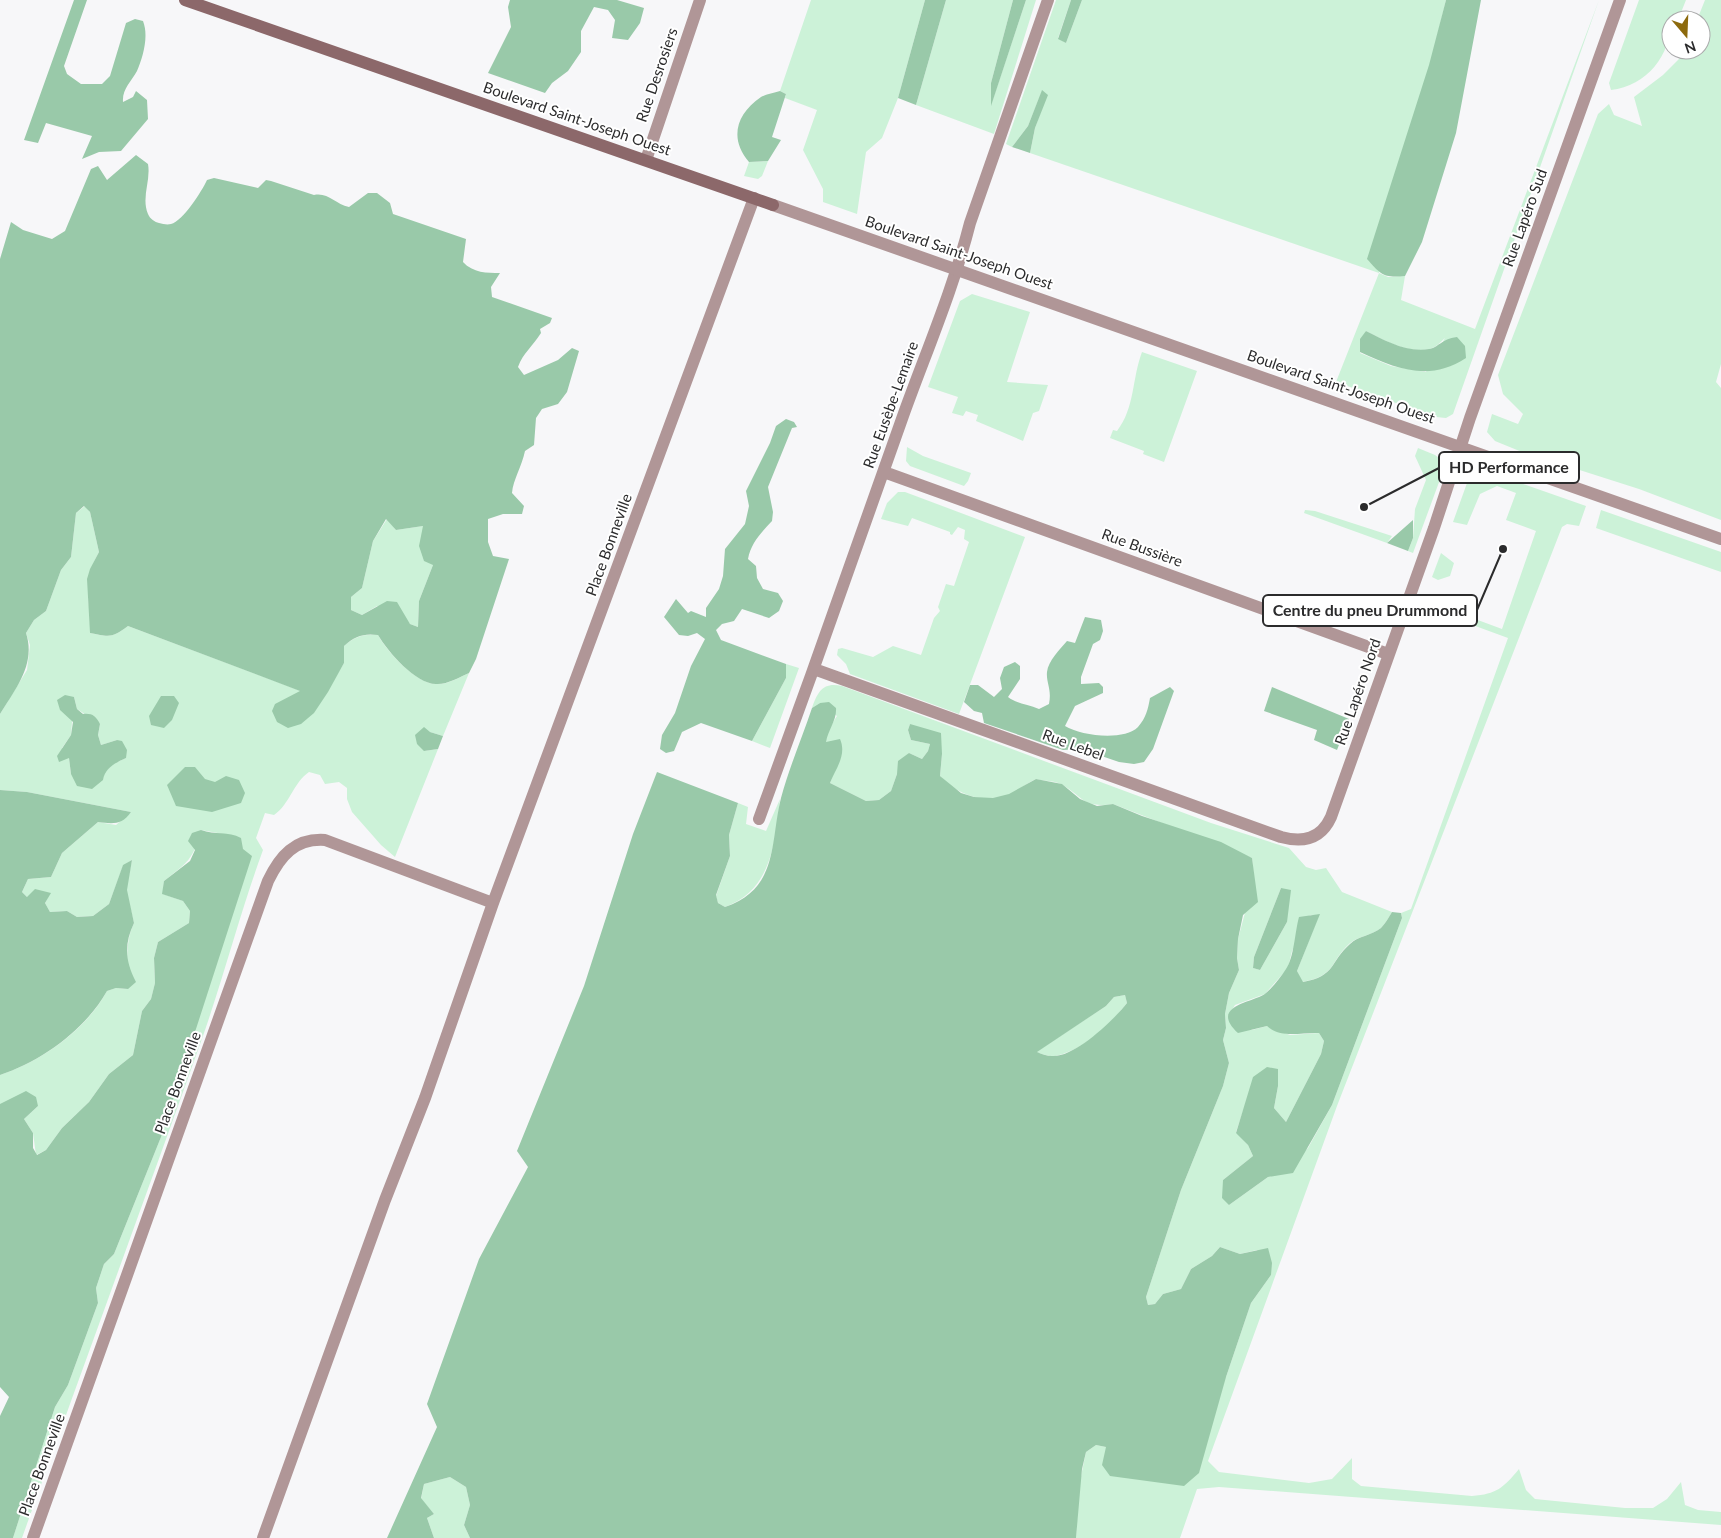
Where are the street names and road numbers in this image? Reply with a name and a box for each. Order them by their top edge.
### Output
street label: Rue Desrosiers [632,25,681,124]
street label: Boulevard Saint-Joseph Ouest [481,77,674,159]
street label: Rue Lapéro Sud [1498,166,1550,269]
street label: Boulevard Saint-Joseph Ouest [863,211,1056,293]
street label: Rue Eusèbe-Lemaire [859,339,921,471]
street label: Boulevard Saint-Joseph Ouest [1245,345,1438,427]
street label: Place Bonneville [581,491,635,598]
street label: Rue Bussière [1099,524,1185,570]
street label: Rue Lapéro Nord [1330,636,1384,747]
street label: Rue Lebel [1040,725,1107,763]
street label: Place Bonneville [150,1029,204,1136]
street label: Place Bonneville [14,1411,68,1518]

